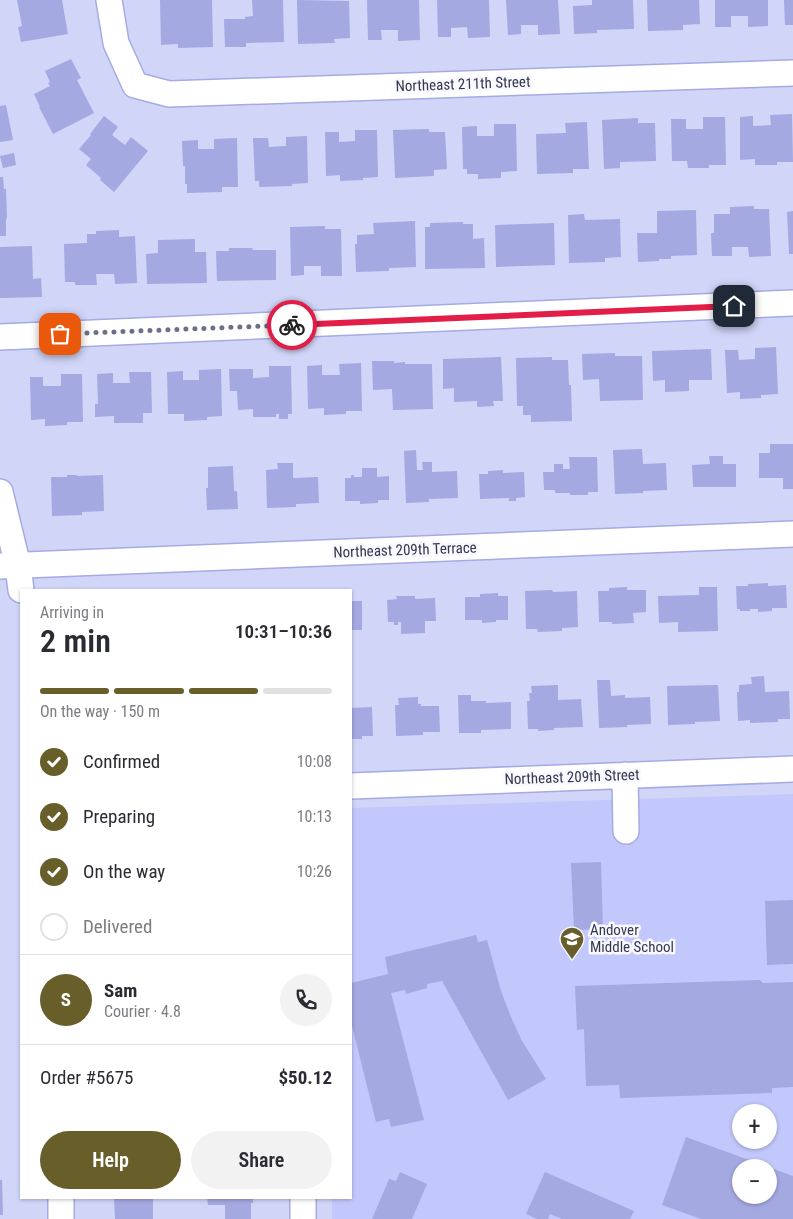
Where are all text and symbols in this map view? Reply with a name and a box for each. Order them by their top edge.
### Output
street label: Northeast 211th Street [395,73,531,95]
pin [713,285,755,327]
icon: home [720,292,748,320]
courier [267,300,317,350]
icon: bike [278,311,306,339]
pin [39,313,81,355]
icon: bag [46,320,74,348]
street label: Northeast 209th Terrace [333,539,477,561]
text: Arriving in [40,603,104,622]
text: 10:31–10:36 [235,620,332,643]
text: 2 min [40,622,111,660]
text: On the way · 150 m [40,702,160,721]
icon: check [40,748,68,776]
text: Confirmed [83,750,160,773]
text: 10:08 [297,752,332,771]
street label: Northeast 209th Street [504,766,640,788]
icon: check [40,803,68,831]
text: Preparing [83,805,155,828]
text: 10:13 [297,807,332,826]
icon: check [40,858,68,886]
text: On the way [83,860,165,883]
text: 10:26 [297,862,332,881]
text: Delivered [83,915,152,938]
place label: Andover Middle School [590,921,674,956]
school or university icon: Andover Middle School [559,926,585,960]
button: phone [280,974,332,1026]
text: Sam [104,979,137,1002]
text: S [61,988,71,1011]
text: Courier · 4.8 [104,1002,181,1021]
text: Order #5675 [40,1066,133,1089]
text: $50.12 [278,1066,332,1089]
map controls [732,1104,777,1204]
button: + [732,1104,777,1149]
button: Help [40,1131,181,1189]
button: Share [191,1131,332,1189]
button: − [732,1159,777,1204]

